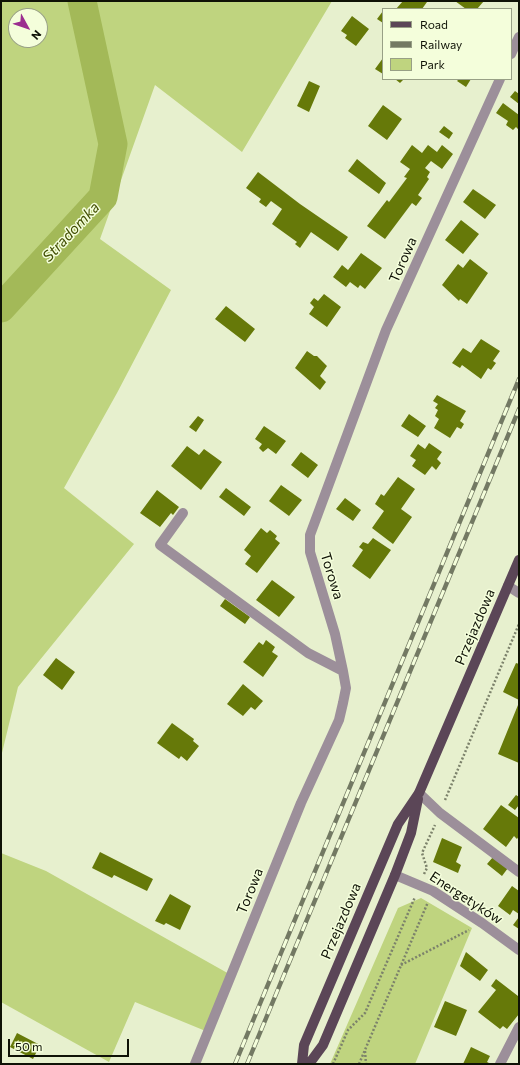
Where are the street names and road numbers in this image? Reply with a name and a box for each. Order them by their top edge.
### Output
street label: Torowa [386,235,420,285]
street label: Torowa [317,551,347,601]
street label: Przejazdowa [451,586,499,668]
street label: Torowa [233,866,267,916]
street label: Energetyków [426,868,506,928]
street label: Przejazdowa [317,880,365,962]

